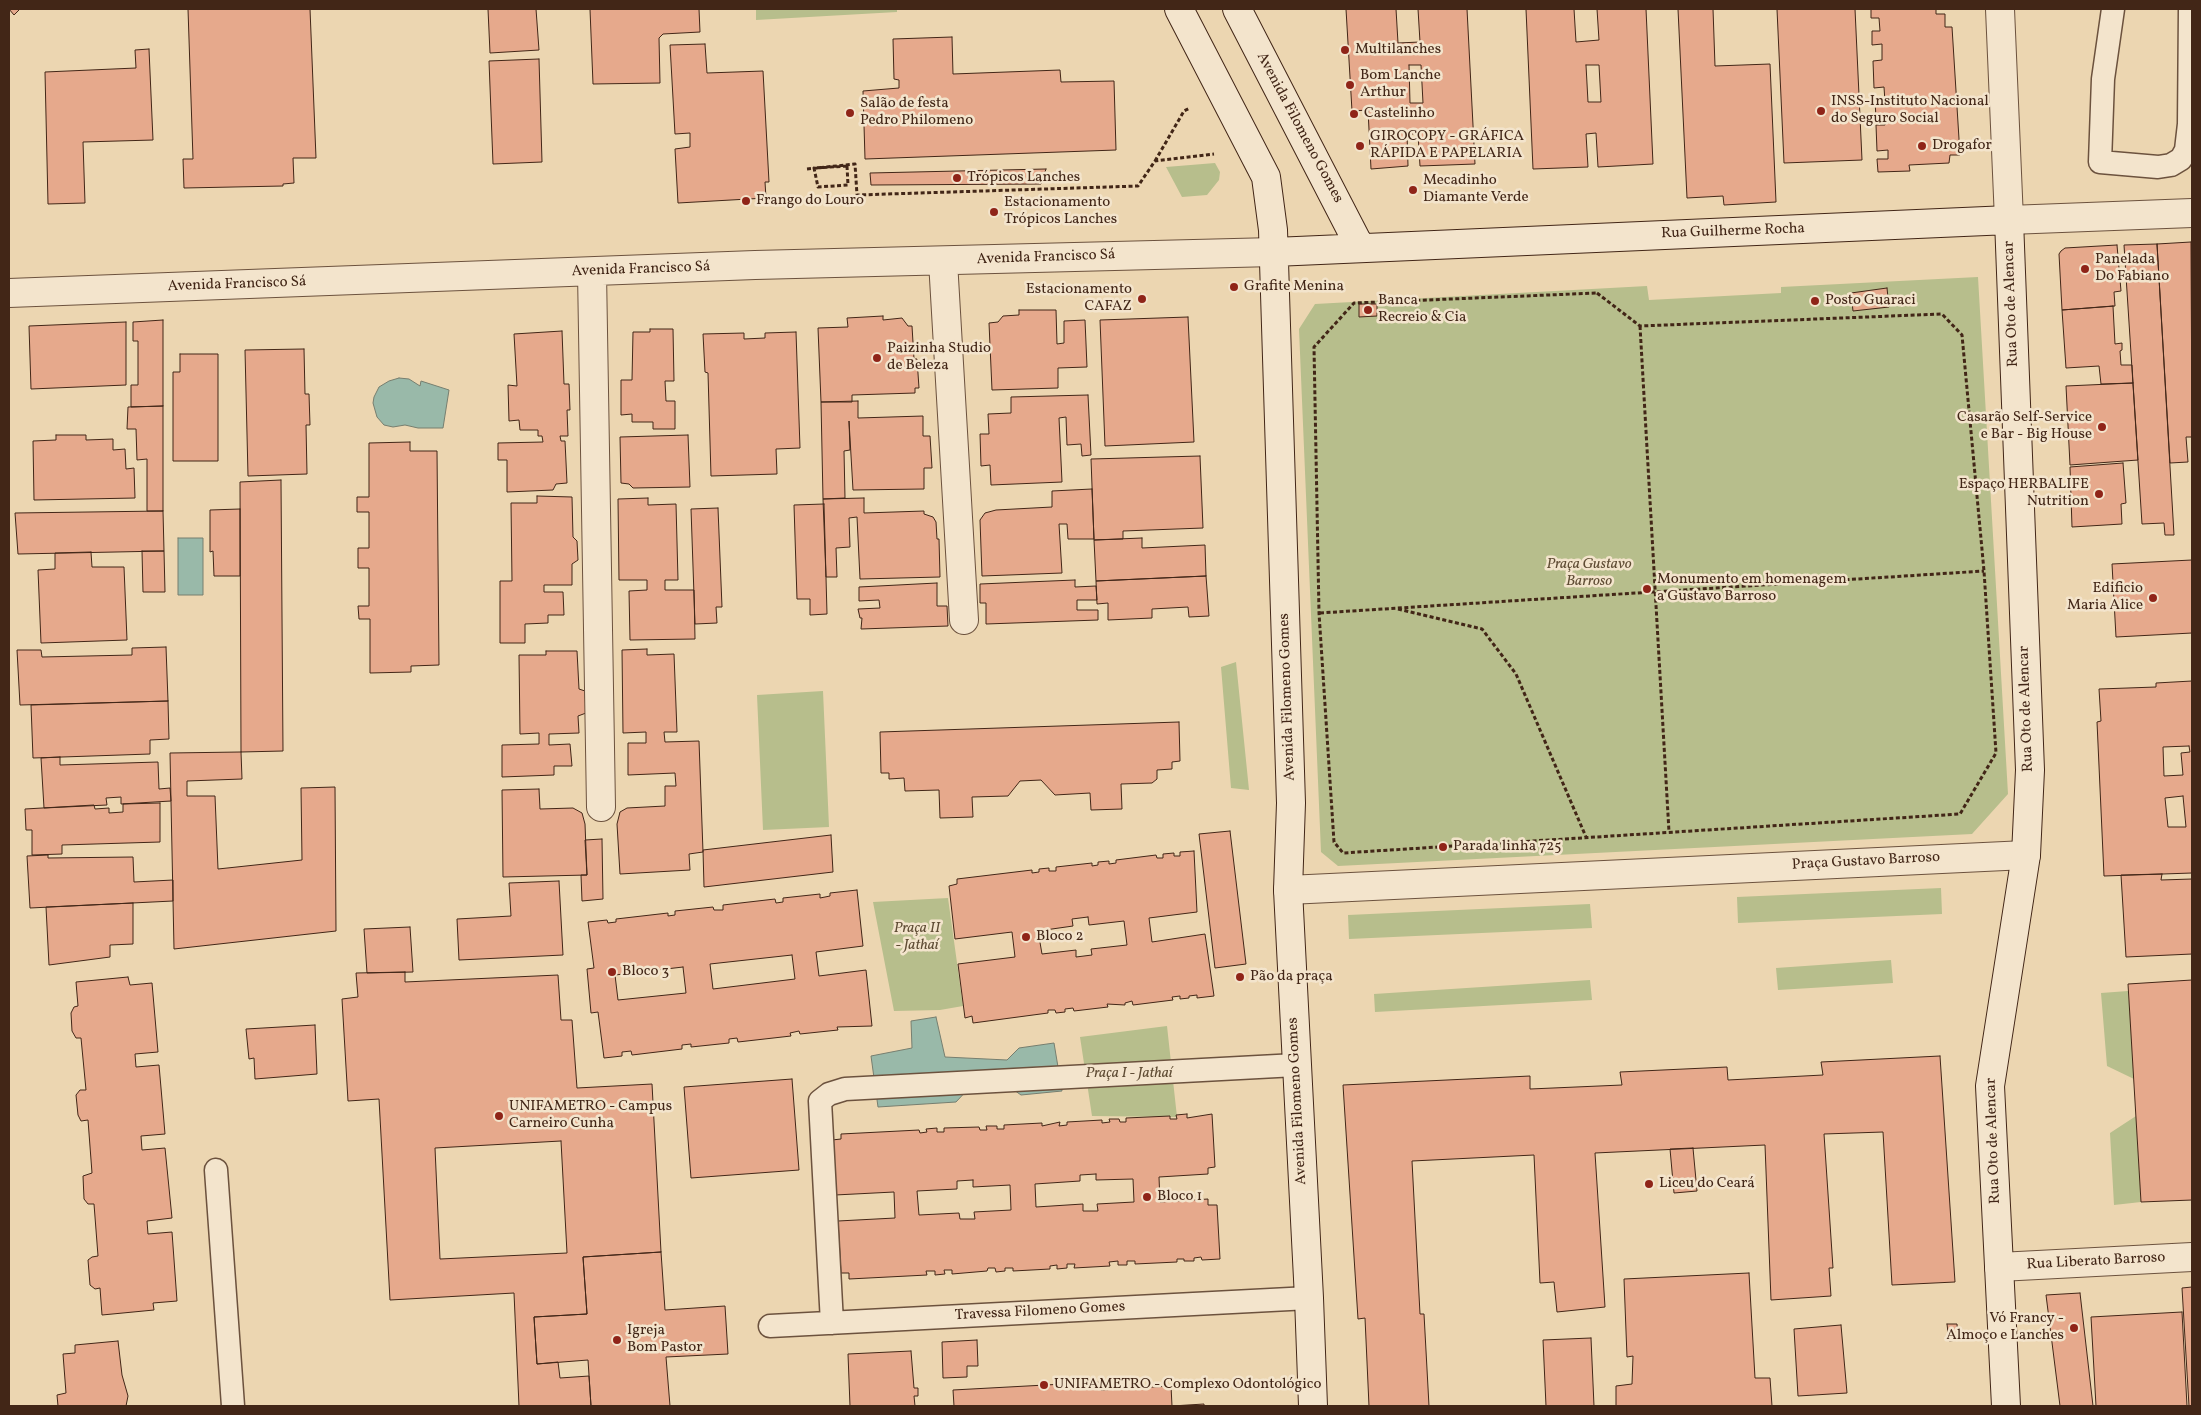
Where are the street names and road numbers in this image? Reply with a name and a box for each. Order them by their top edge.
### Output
street label: Avenida Filomeno Gomes [1252,50,1346,206]
street label: Rua Guilherme Rocha [1661,220,1805,244]
street label: Rua Oto de Alencar [2001,241,2023,367]
street label: Avenida Francisco Sá [976,247,1116,269]
street label: Avenida Francisco Sá [571,259,711,281]
street label: Avenida Francisco Sá [167,274,307,296]
street label: Avenida Filomeno Gomes [1276,613,1300,781]
street label: Rua Oto de Alencar [2016,646,2038,772]
street label: Praça Gustavo Barroso [1791,849,1941,875]
street label: Avenida Filomeno Gomes [1285,1017,1311,1185]
street label: Rua Oto de Alencar [1983,1078,2005,1204]
street label: Rua Liberato Barroso [2026,1249,2166,1275]
street label: Travessa Filomeno Gomes [954,1299,1126,1325]

